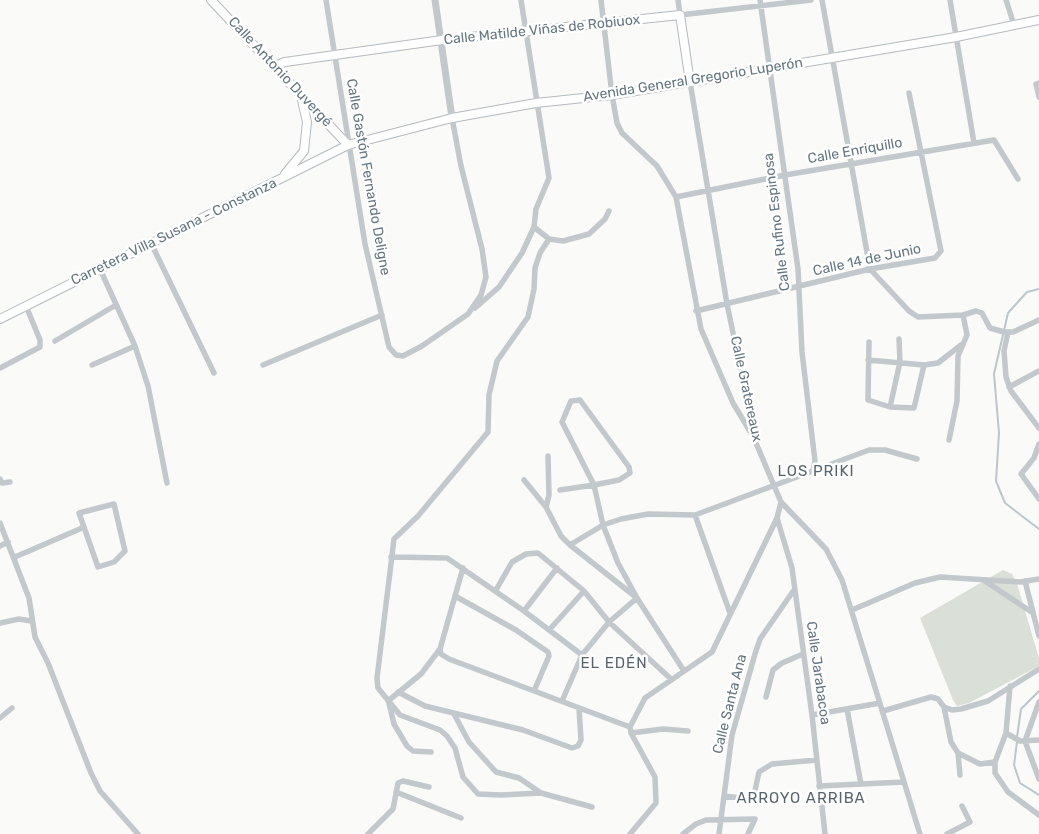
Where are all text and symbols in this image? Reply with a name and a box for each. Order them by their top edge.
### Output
street label: Calle Matilde Viñas de Robiuox [443,11,641,49]
street label: Calle Antonio Duvergé [225,13,335,131]
street label: Avenida General Gregorio Luperón [582,54,804,106]
street label: Calle Gastón Fernando Deligne [342,77,394,277]
street label: Calle Enriquillo [806,134,904,168]
street label: Calle Rufino Espinosa [760,152,794,292]
street label: Carretera Villa Susana - Constanza [68,175,280,289]
street label: Calle 14 de Junio [811,240,923,280]
street label: Calle Gratereaux [727,335,765,443]
district label: LOS PRIKI [776,463,856,481]
street label: Calle Jarabacoa [802,620,834,726]
street label: Calle Santa Ana [709,652,751,756]
district label: EL EDÉN [580,655,648,673]
district label: ARROYO ARRIBA [735,790,867,808]

